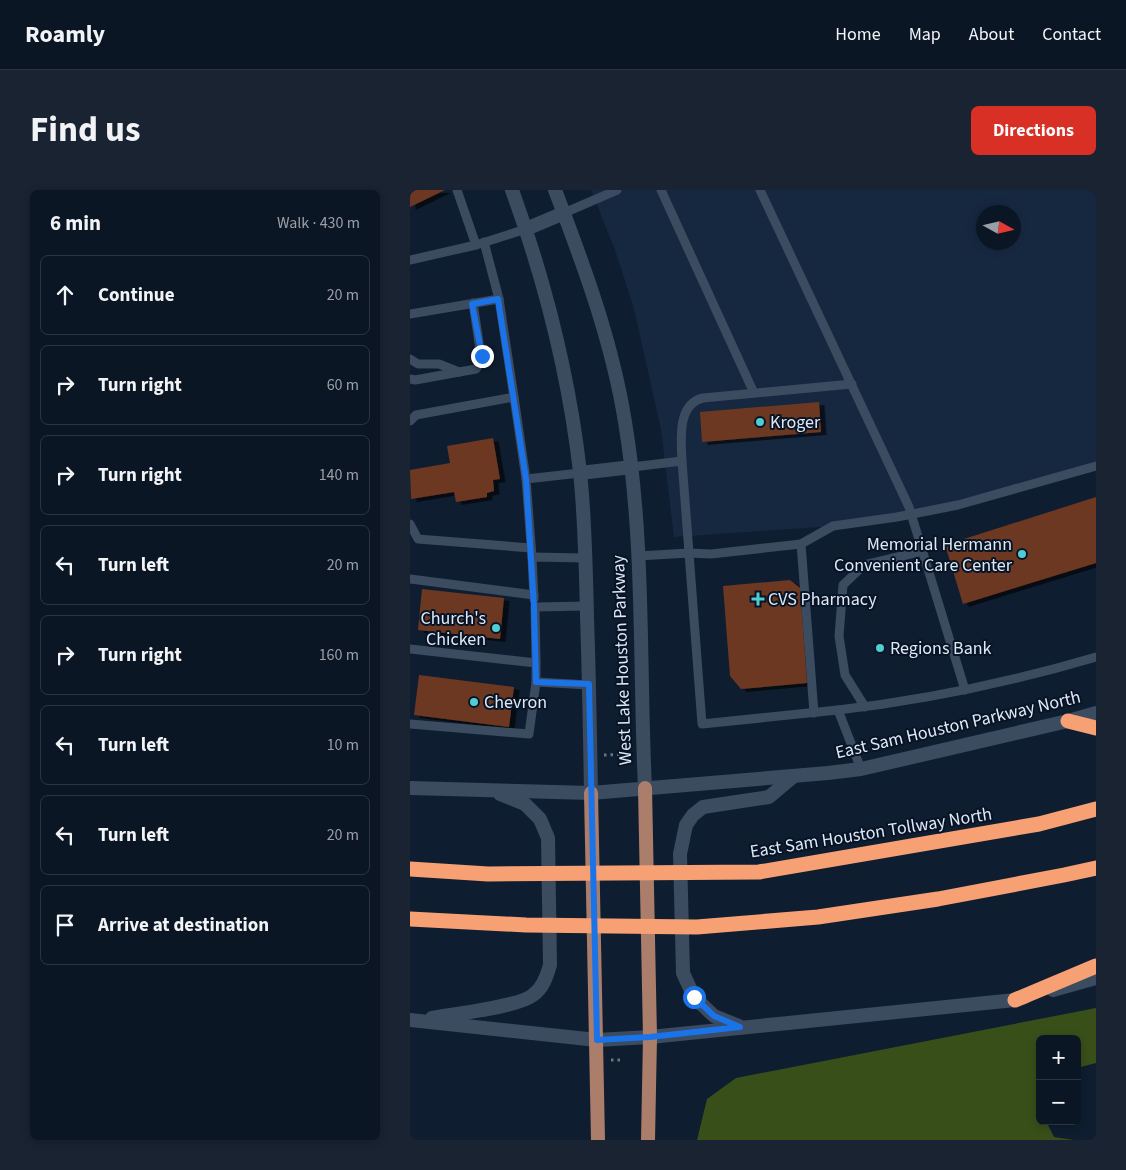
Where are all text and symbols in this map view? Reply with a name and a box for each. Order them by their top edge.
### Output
text: Roamly [25,17,105,52]
text: Home [835,22,881,47]
text: Map [909,22,941,47]
text: About [969,22,1014,47]
text: Contact [1042,22,1101,47]
text: Find us [30,105,140,155]
button: Directions [971,106,1096,155]
north arrow [976,205,1021,250]
text: 6 min [50,208,101,238]
text: Walk · 430 m [277,212,360,234]
icon: ahead [51,281,79,309]
text: Continue [98,282,175,309]
text: 20 m [327,284,359,306]
route end [471,345,494,368]
icon: right [51,371,79,399]
text: Turn right [98,372,182,399]
text: 60 m [327,374,359,396]
place label: Kroger [770,410,821,435]
marker: Kroger [754,416,766,428]
icon: right [51,461,79,489]
text: Turn right [98,462,182,489]
text: 140 m [319,464,359,486]
place label: Memorial Hermann Convenient Care Center [834,532,1013,578]
marker: Memorial Hermann Convenient Care Center [1016,548,1028,560]
icon: left [51,551,79,579]
text: Turn left [98,552,169,579]
text: 20 m [327,554,359,576]
street label: West Lake Houston Parkway [606,554,638,766]
place label: CVS Pharmacy [768,587,877,612]
marker: CVS Pharmacy [752,593,764,605]
place label: Church's Chicken [420,606,486,652]
marker: Church's Chicken [490,622,502,634]
place label: Regions Bank [890,636,992,661]
icon: right [51,641,79,669]
text: Turn right [98,642,182,669]
marker: Regions Bank [874,642,886,654]
text: 160 m [319,644,359,666]
street label: East Sam Houston Parkway North [833,685,1083,765]
place label: Chevron [484,690,547,715]
marker: Chevron [468,696,480,708]
icon: left [51,731,79,759]
text: Turn left [98,732,169,759]
text: 10 m [327,734,359,756]
street label: East Sam Houston Tollway North [748,801,994,865]
icon: left [51,821,79,849]
text: Turn left [98,822,169,849]
text: 20 m [327,824,359,846]
icon: arrive [51,911,79,939]
text: Arrive at destination [98,912,269,939]
route start [683,986,706,1009]
map controls [1036,1035,1081,1125]
button: + [1036,1035,1081,1080]
button: − [1036,1080,1081,1125]

